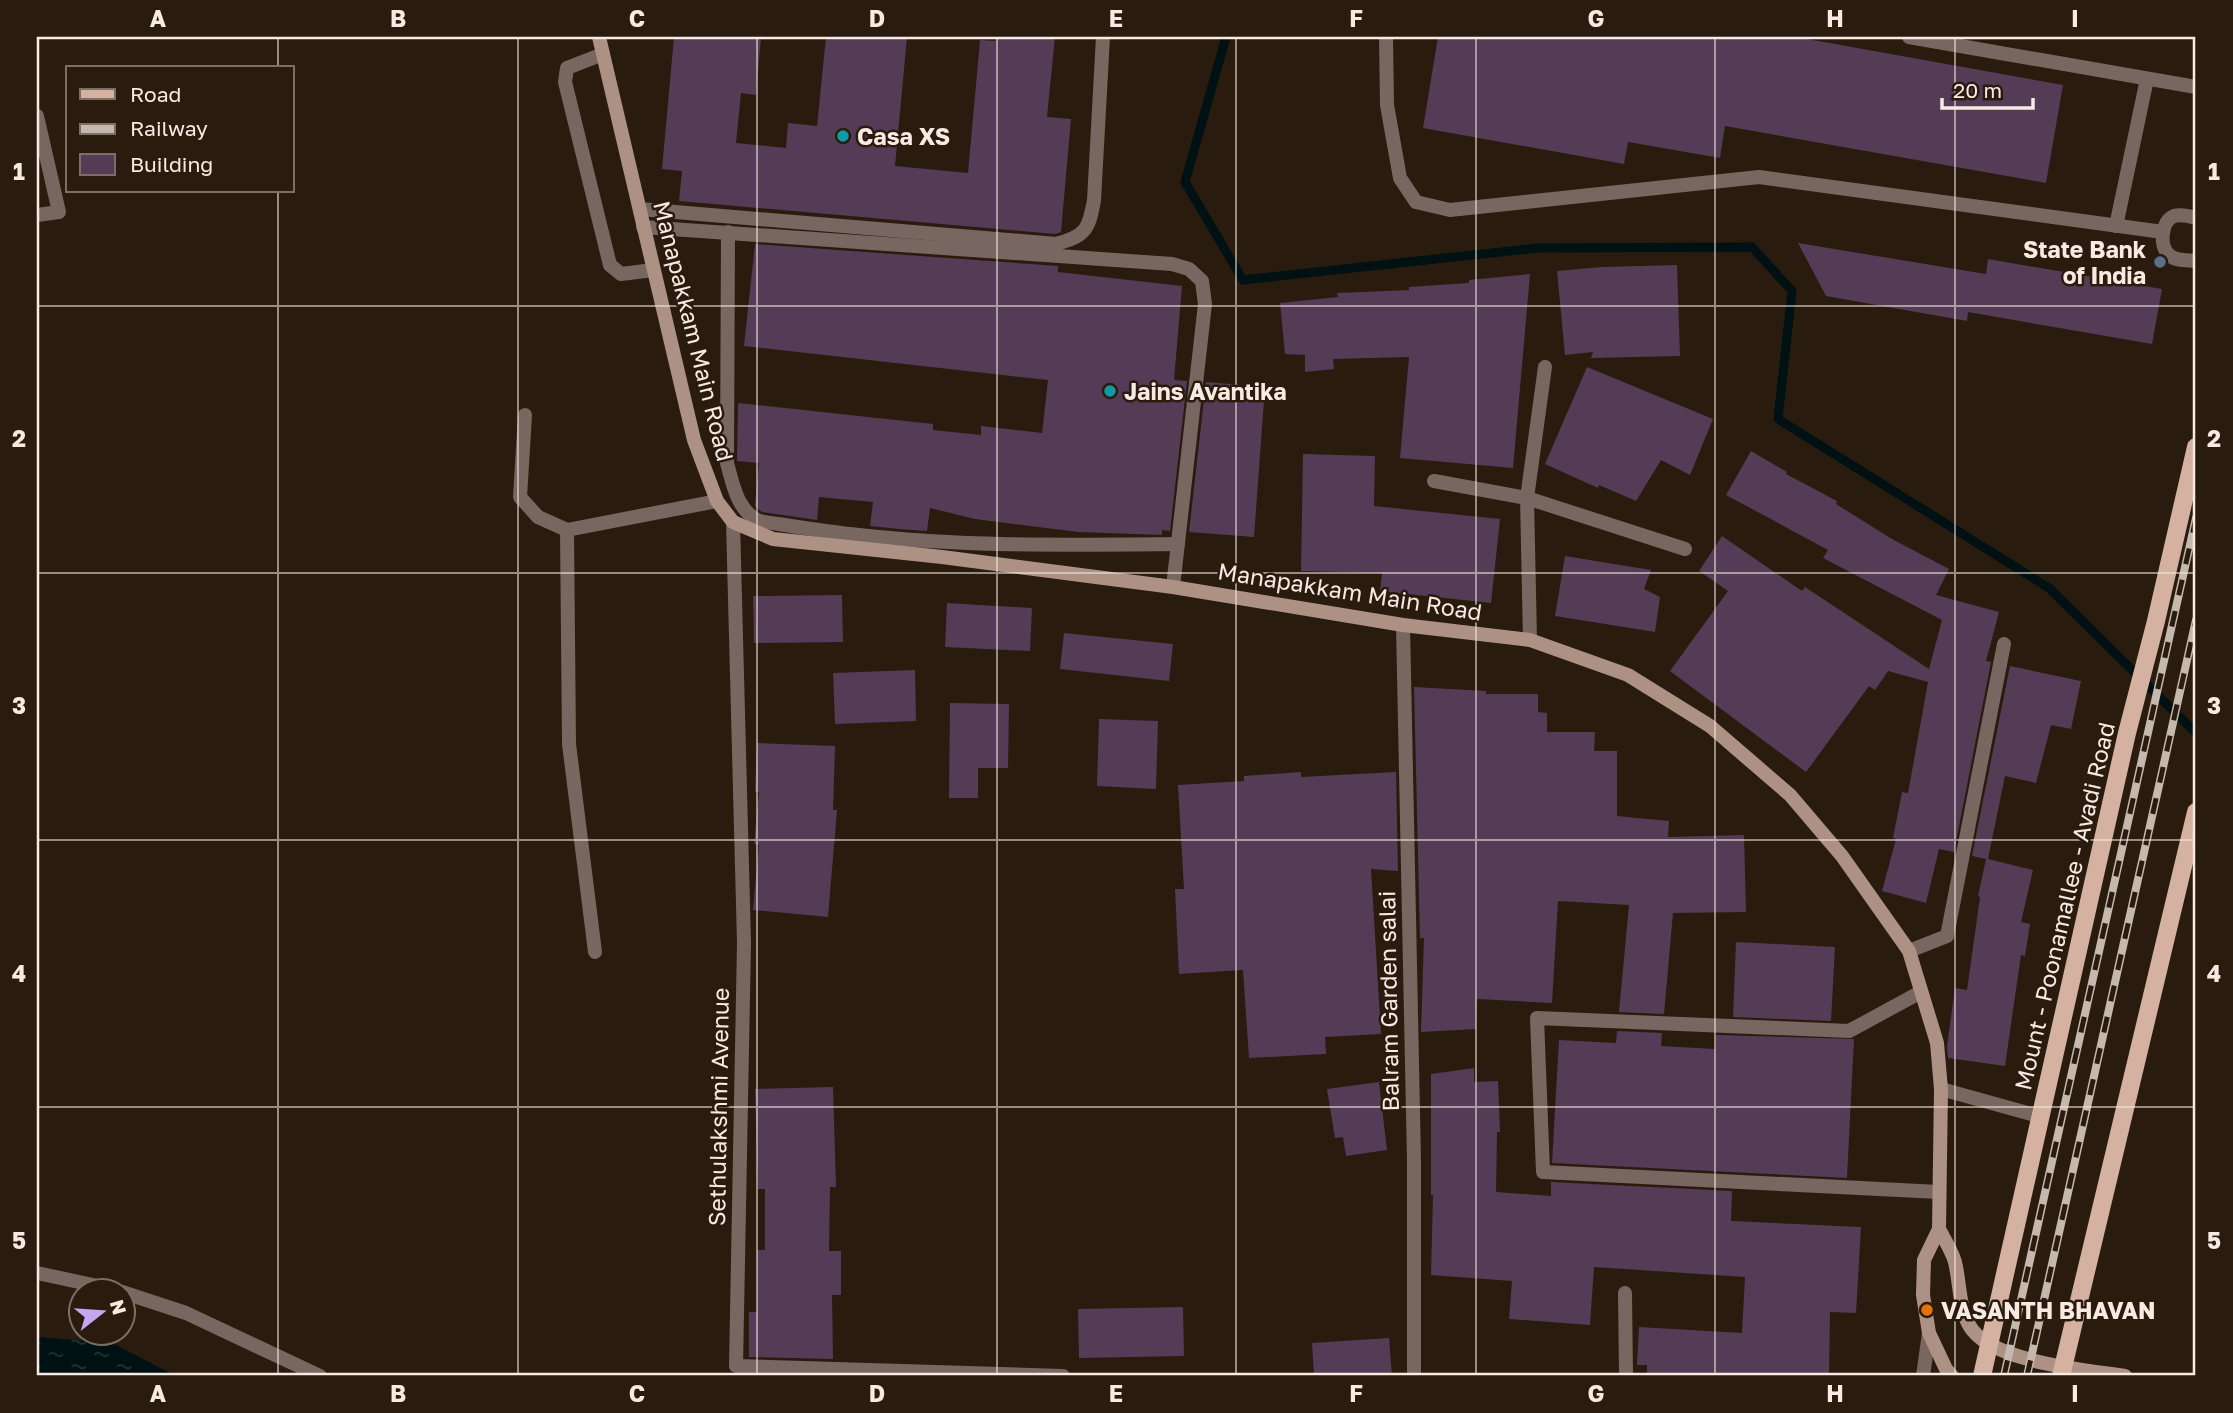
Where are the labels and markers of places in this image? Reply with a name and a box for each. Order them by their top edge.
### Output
place label: Casa XS [857,122,950,150]
marker: Casa XS [835,128,851,144]
place label: State Bank of India [2023,235,2147,289]
marker: State Bank of India [2152,254,2168,270]
place label: Jains Avantika [1124,377,1287,405]
marker: Jains Avantika [1102,383,1118,399]
place label: VASANTH BHAVAN [1941,1296,2156,1324]
marker: VASANTH BHAVAN [1919,1302,1935,1318]

